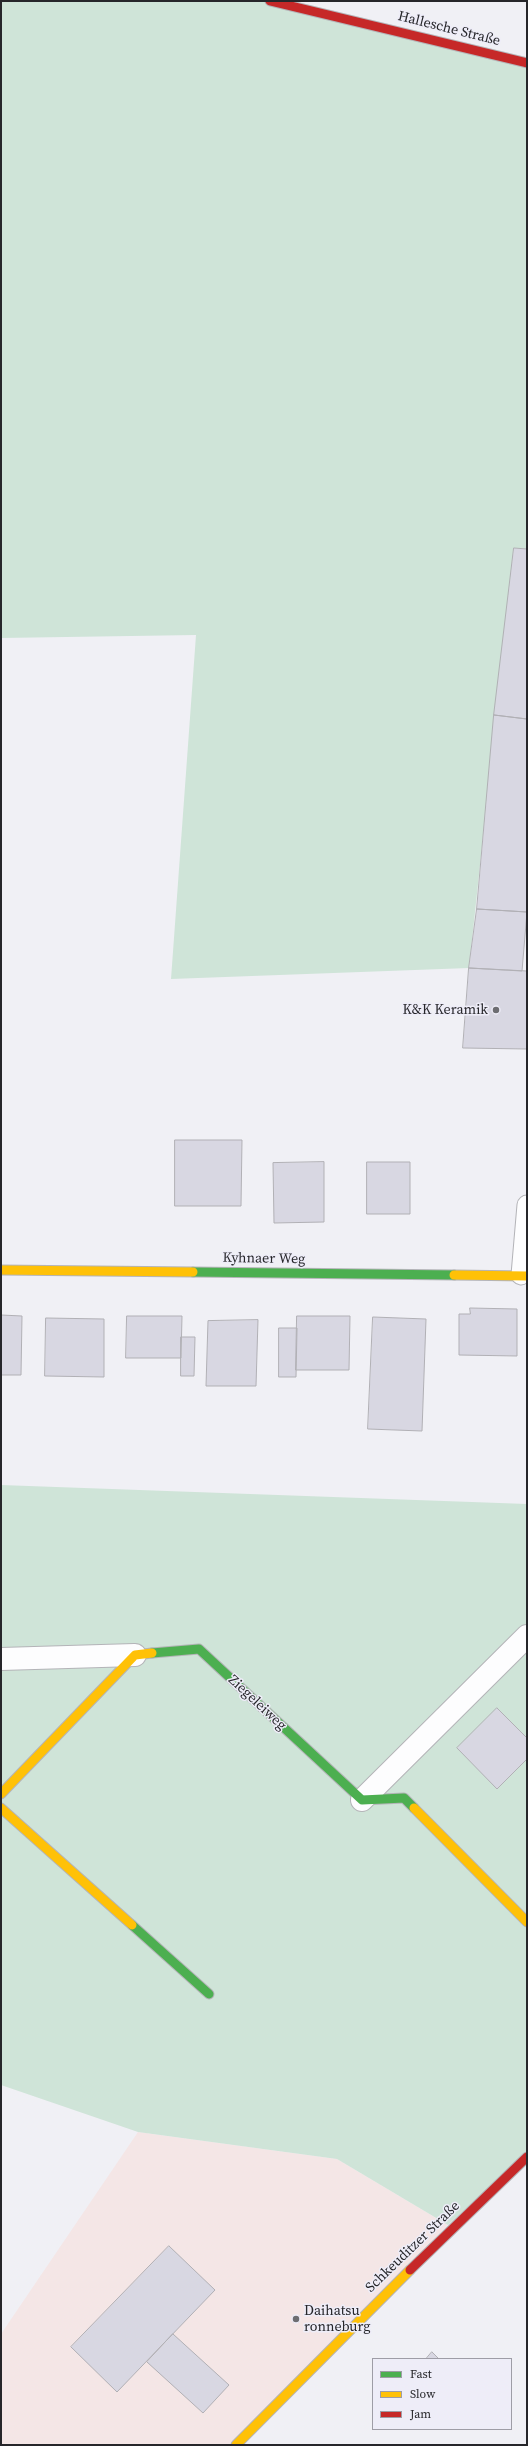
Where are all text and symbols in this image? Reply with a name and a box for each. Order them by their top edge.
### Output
street label: Hallesche Straße [396,8,502,50]
place label: K&K Keramik [403,1002,488,1018]
marker: K&K Keramik [491,1005,501,1015]
street label: Kyhnaer Weg [222,1250,306,1268]
street label: Ziegeleiweg [224,1672,290,1734]
street label: Schkeuditzer Straße [363,2198,463,2296]
place label: Daihatsu ronneburg [304,2303,371,2336]
marker: Daihatsu ronneburg [291,2314,301,2324]
legend [372,2358,512,2430]
text: Fast [410,2366,432,2382]
text: Slow [410,2386,435,2402]
text: Jam [410,2406,431,2422]

